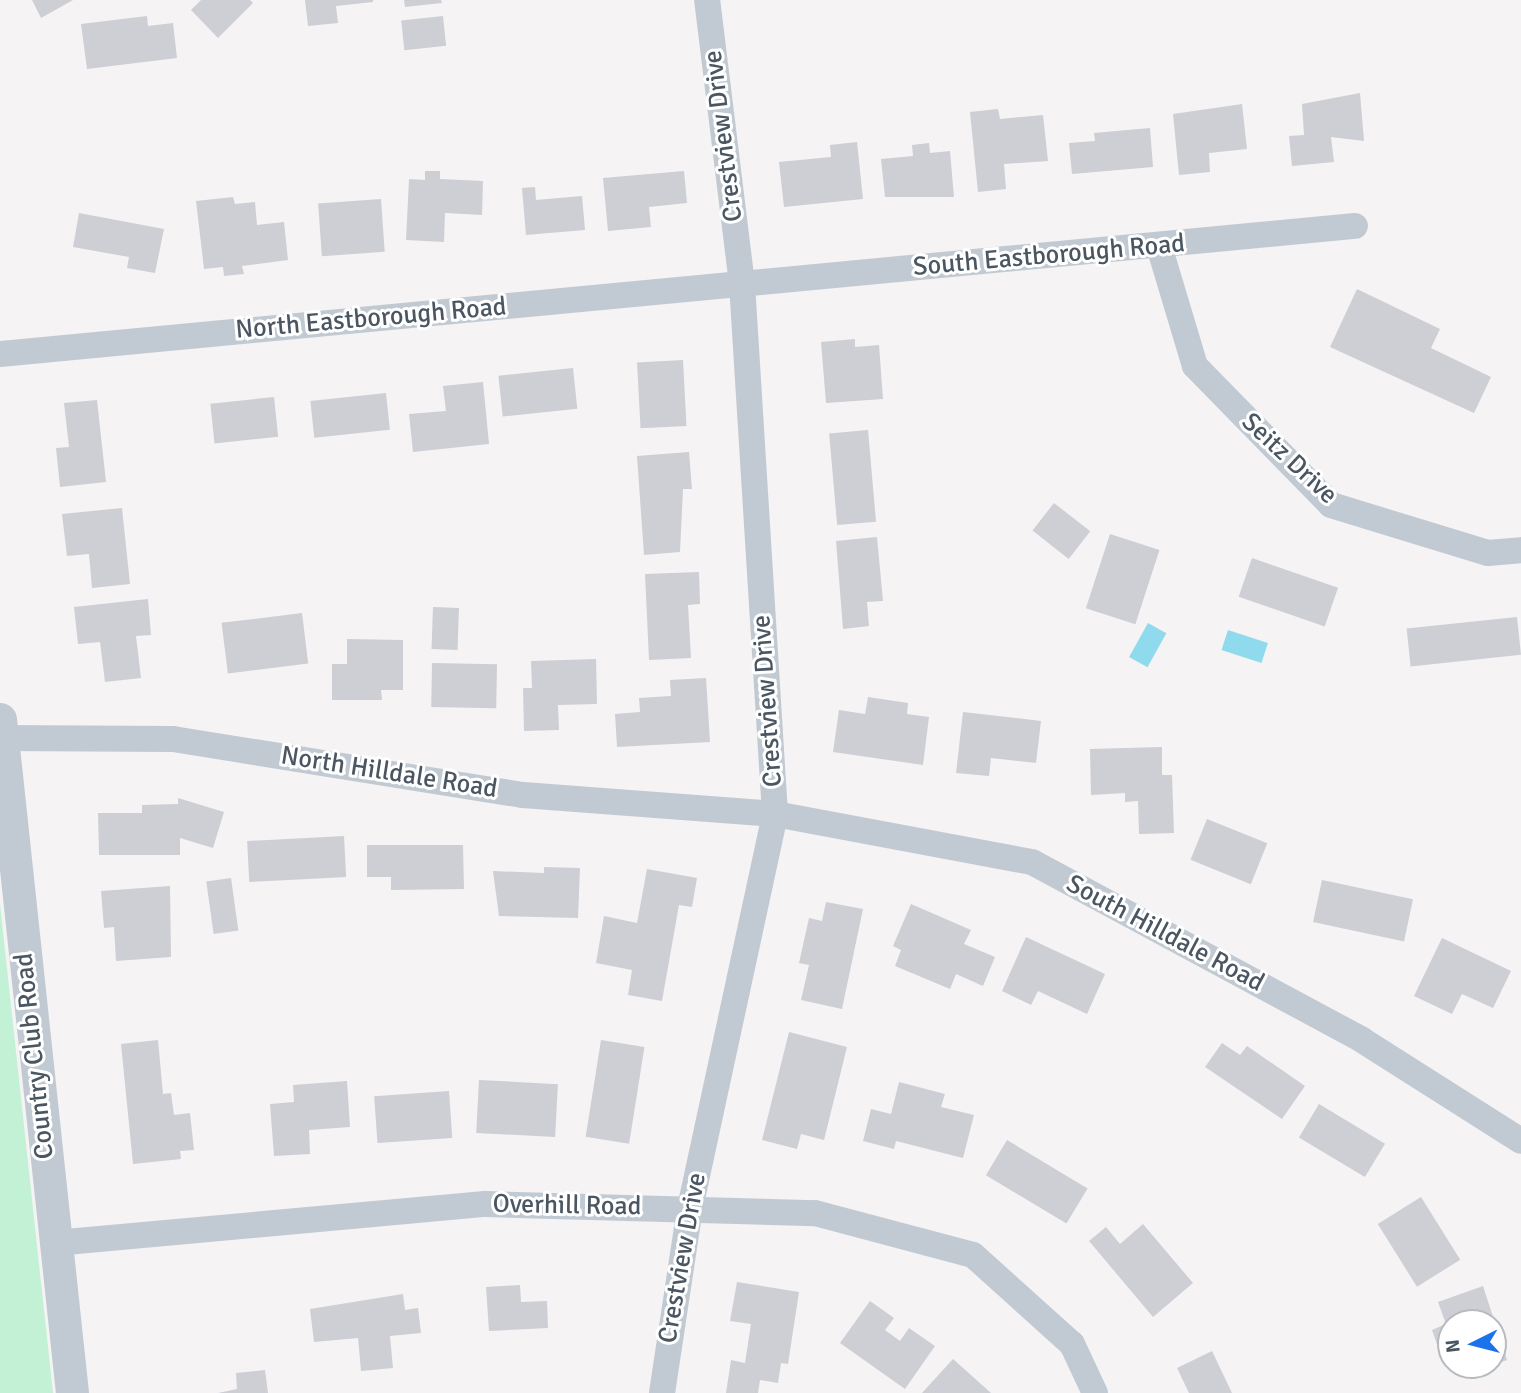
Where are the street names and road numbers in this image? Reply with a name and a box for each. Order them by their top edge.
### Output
street label: Crestview Drive [698,49,750,223]
street label: South Eastborough Road [912,229,1186,283]
street label: North Eastborough Road [234,292,508,346]
street label: Seitz Drive [1235,407,1343,511]
street label: Crestview Drive [746,614,790,788]
street label: North Hilldale Road [279,741,499,805]
street label: South Hilldale Road [1061,869,1269,999]
street label: Country Club Road [9,951,61,1161]
street label: Crestview Drive [653,1170,713,1346]
street label: Overhill Road [492,1189,642,1223]

